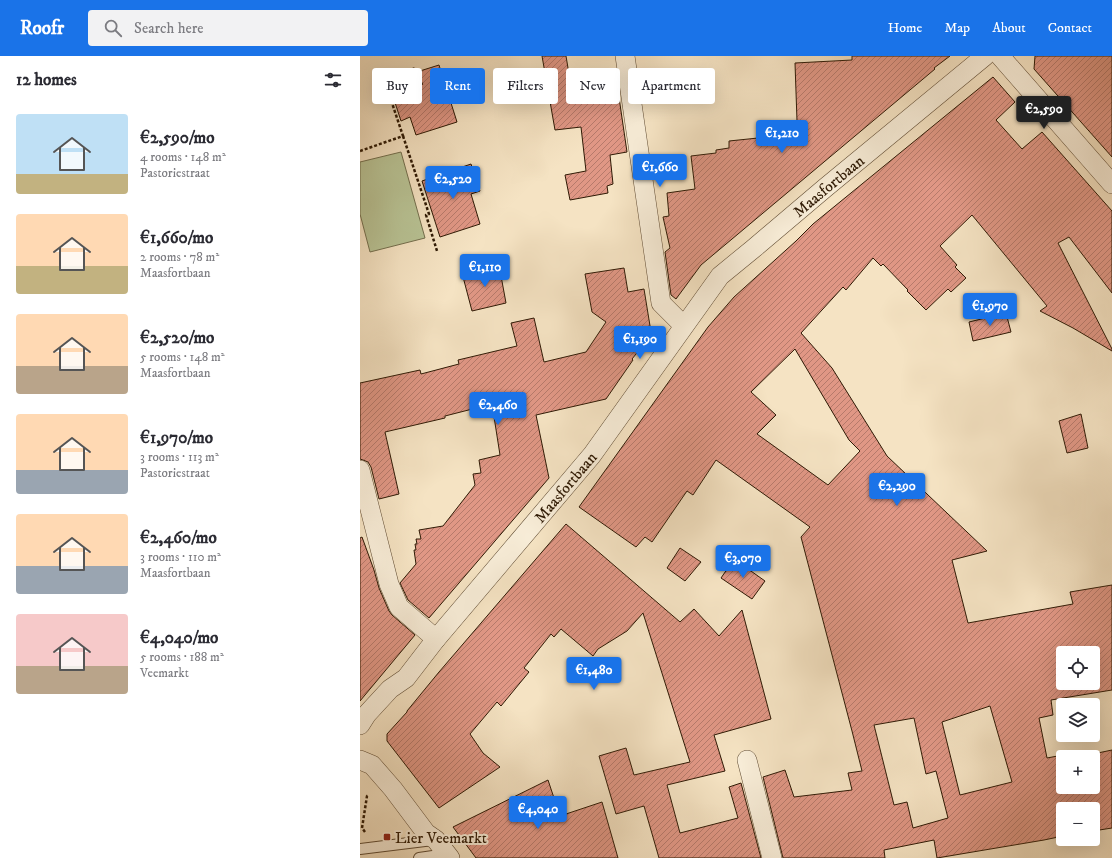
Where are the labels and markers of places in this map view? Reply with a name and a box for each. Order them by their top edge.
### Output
pin: €2,590 [1011,96,1077,130]
pin: €1,210 [749,120,815,154]
pin: €1,660 [627,154,693,188]
pin: €2,520 [420,166,486,200]
pin: €1,110 [452,254,518,288]
pin: €1,970 [957,293,1023,327]
pin: €1,190 [607,326,673,360]
pin: €2,460 [465,392,531,426]
pin: €2,290 [864,473,930,507]
pin: €3,070 [710,545,776,579]
pin: €1,480 [561,657,627,691]
pin: €4,040 [505,796,571,830]
place label: Lier Veemarkt [395,828,487,848]
marker: Lier Veemarkt [382,832,392,842]

